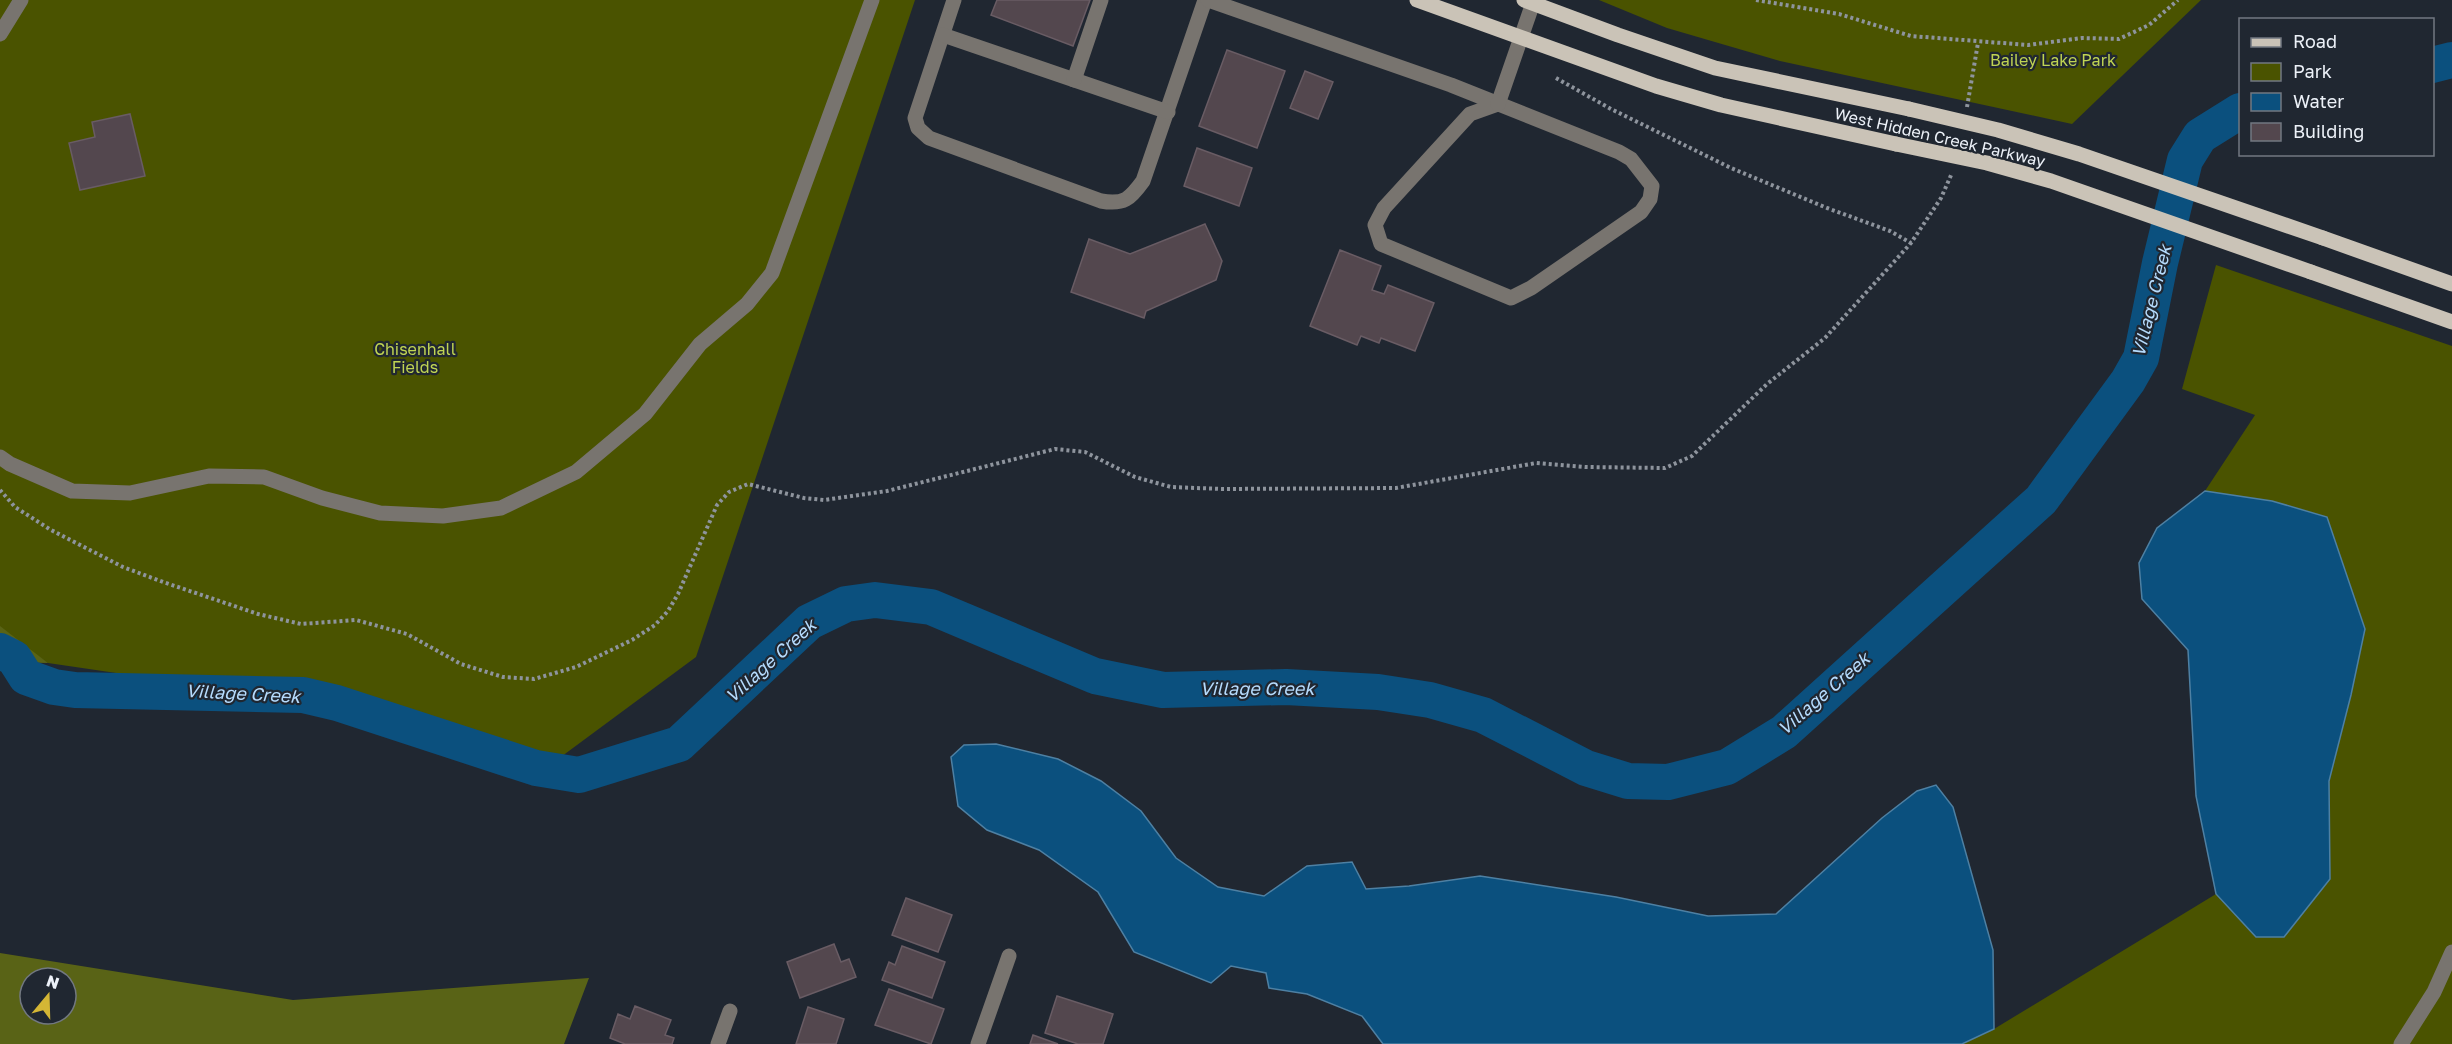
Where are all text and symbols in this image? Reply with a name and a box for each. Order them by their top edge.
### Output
legend [2239,18,2434,156]
text: Road [2293,30,2337,52]
park label: Bailey Lake Park [1990,50,2116,70]
text: Park [2293,60,2332,82]
text: Water [2293,90,2344,112]
street label: West Hidden Creek Parkway [1833,103,2047,171]
text: Building [2293,120,2364,142]
water label: Village Creek [2126,241,2176,359]
park label: Chisenhall Fields [374,339,456,377]
water label: Village Creek [720,612,822,707]
water label: Village Creek [1773,646,1875,739]
water label: Village Creek [1200,677,1316,699]
water label: Village Creek [185,679,303,707]
north arrow [18,966,78,1026]
text: N [44,970,62,993]

